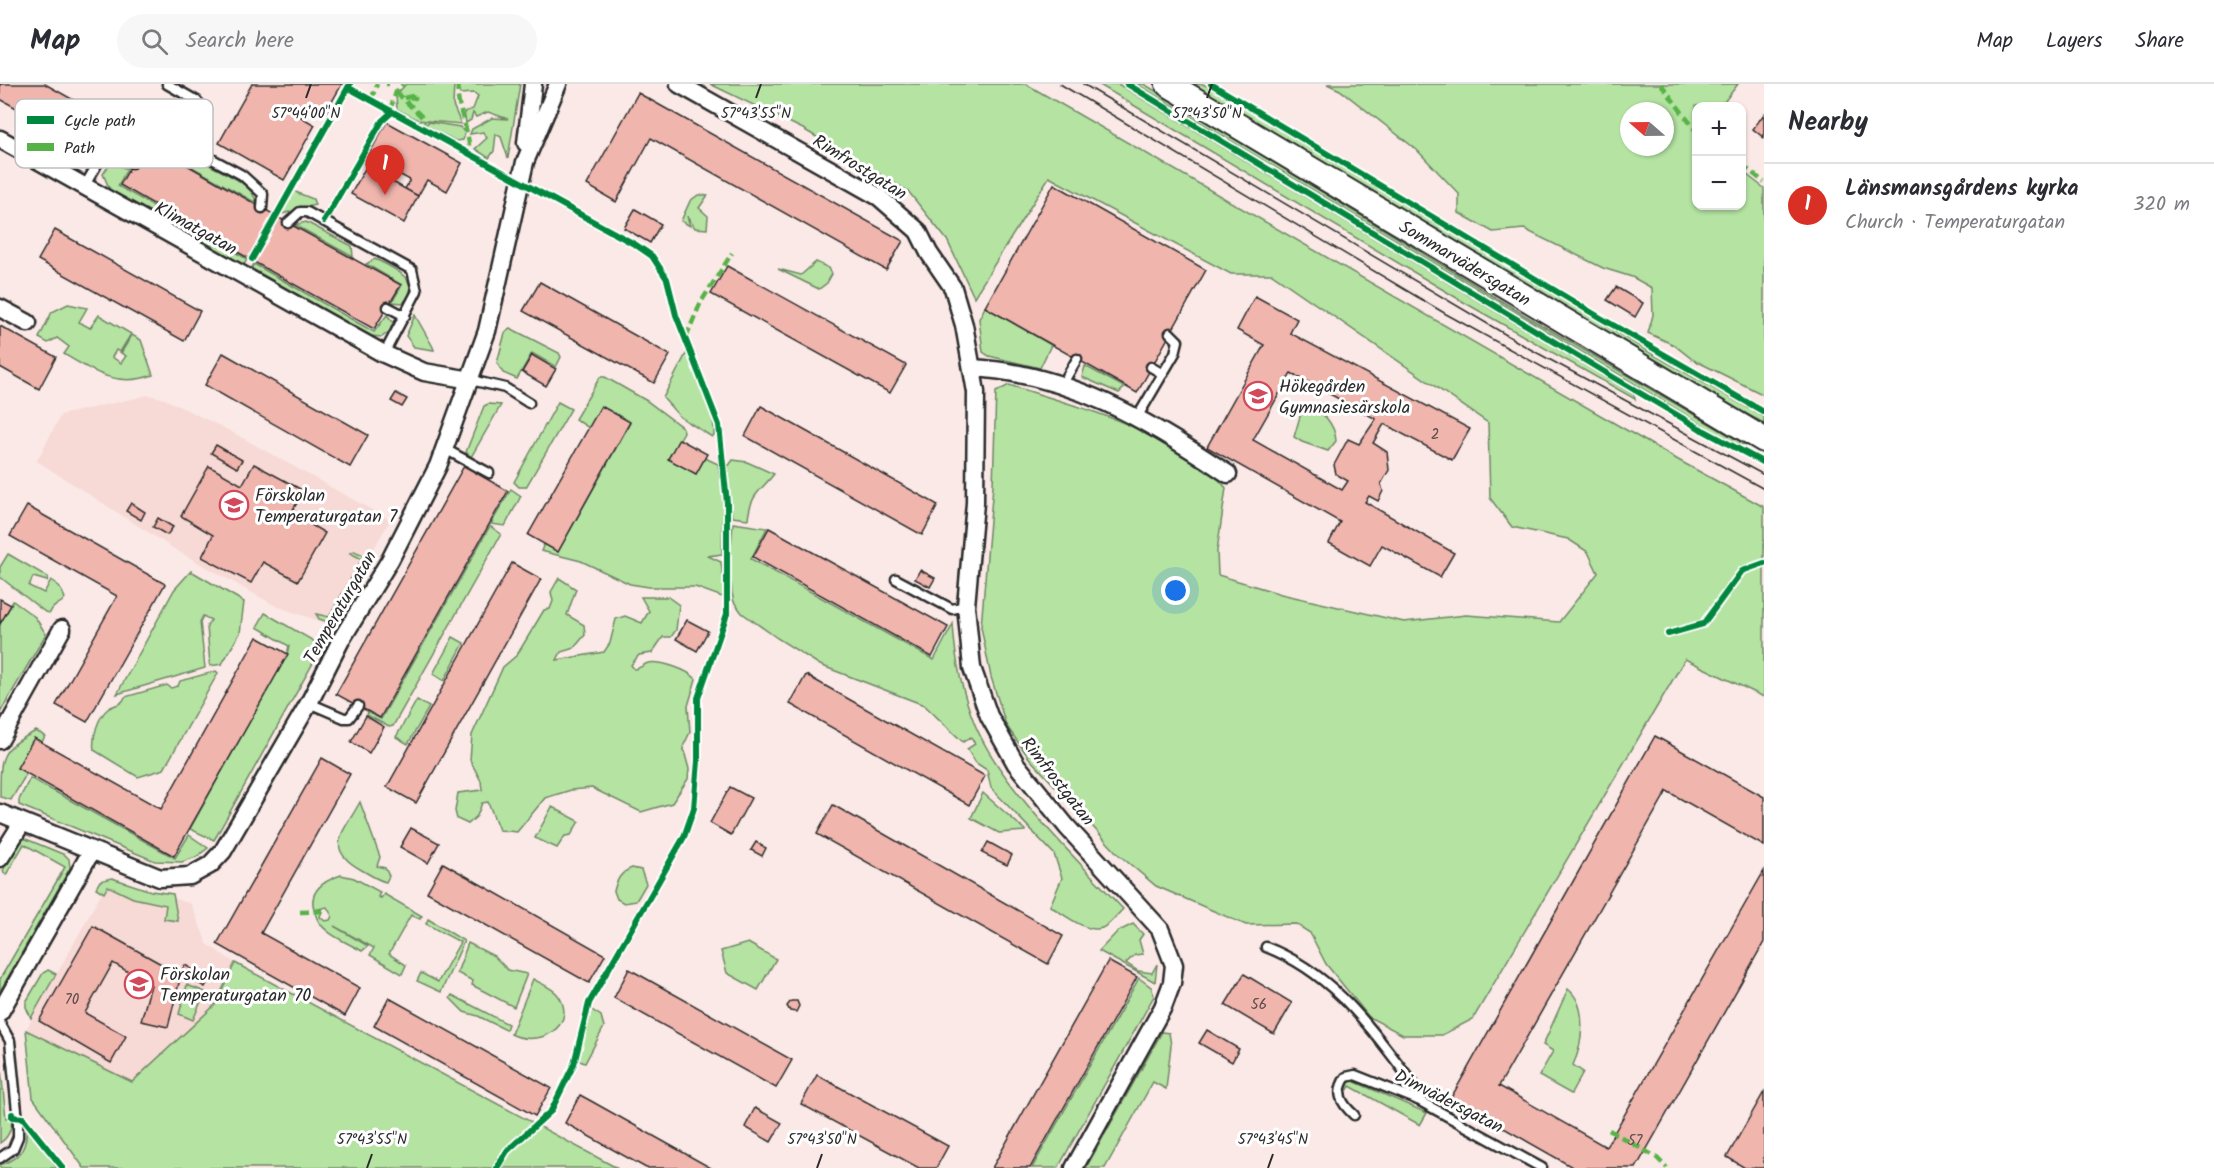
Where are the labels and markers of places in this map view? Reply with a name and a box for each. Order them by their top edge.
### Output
pin: 1 [366,146,404,195]
place label: Hökegården Gymnasiesärskola [1279,373,1410,423]
school or university icon: Hökegården Gymnasiesärskola [1242,380,1274,412]
place label: Förskolan Temperaturgatan 7 [255,482,398,532]
school or university icon: Förskolan Temperaturgatan 7 [218,489,250,521]
place label: Förskolan Temperaturgatan 70 [160,961,311,1011]
school or university icon: Förskolan Temperaturgatan 70 [123,968,155,1000]

